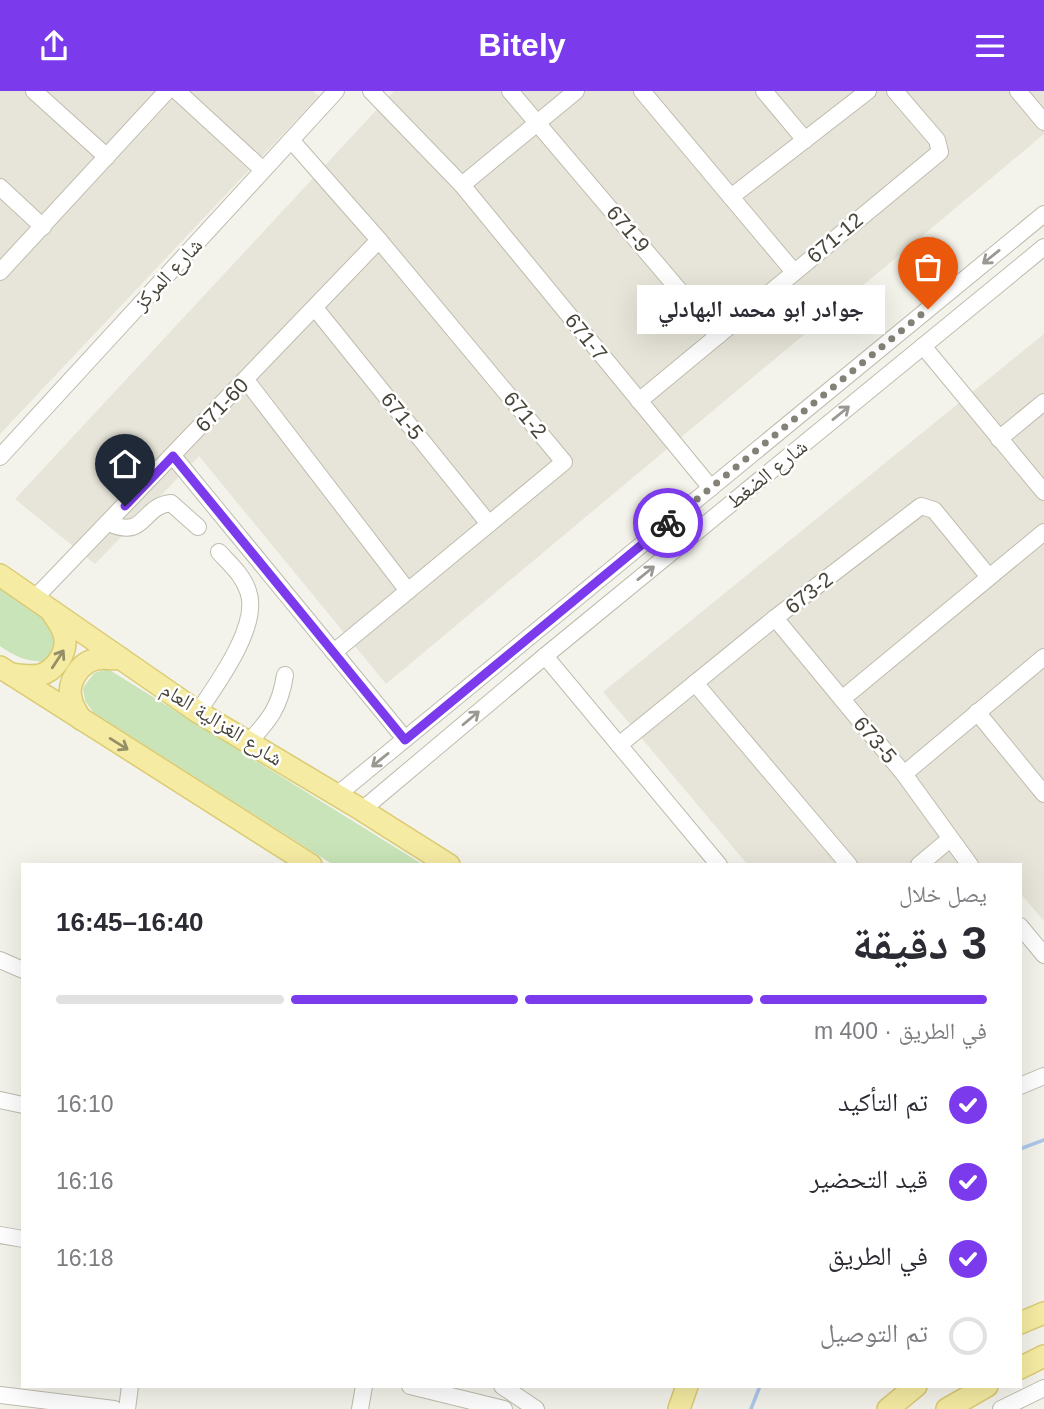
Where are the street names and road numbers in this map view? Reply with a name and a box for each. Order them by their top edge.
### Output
street label: 671-9 [602,201,654,257]
street label: 671-12 [802,208,867,267]
street label: شارع المركز [128,233,208,316]
street label: 671-7 [561,309,612,365]
street label: 671-60 [191,373,253,436]
street label: 671-2 [499,387,551,443]
street label: 671-5 [377,388,428,444]
street label: شارع الضغط [722,434,813,514]
street label: 673-2 [780,567,837,618]
street label: شارع الغزالية العام [156,677,287,773]
street label: 673-5 [849,712,901,768]

